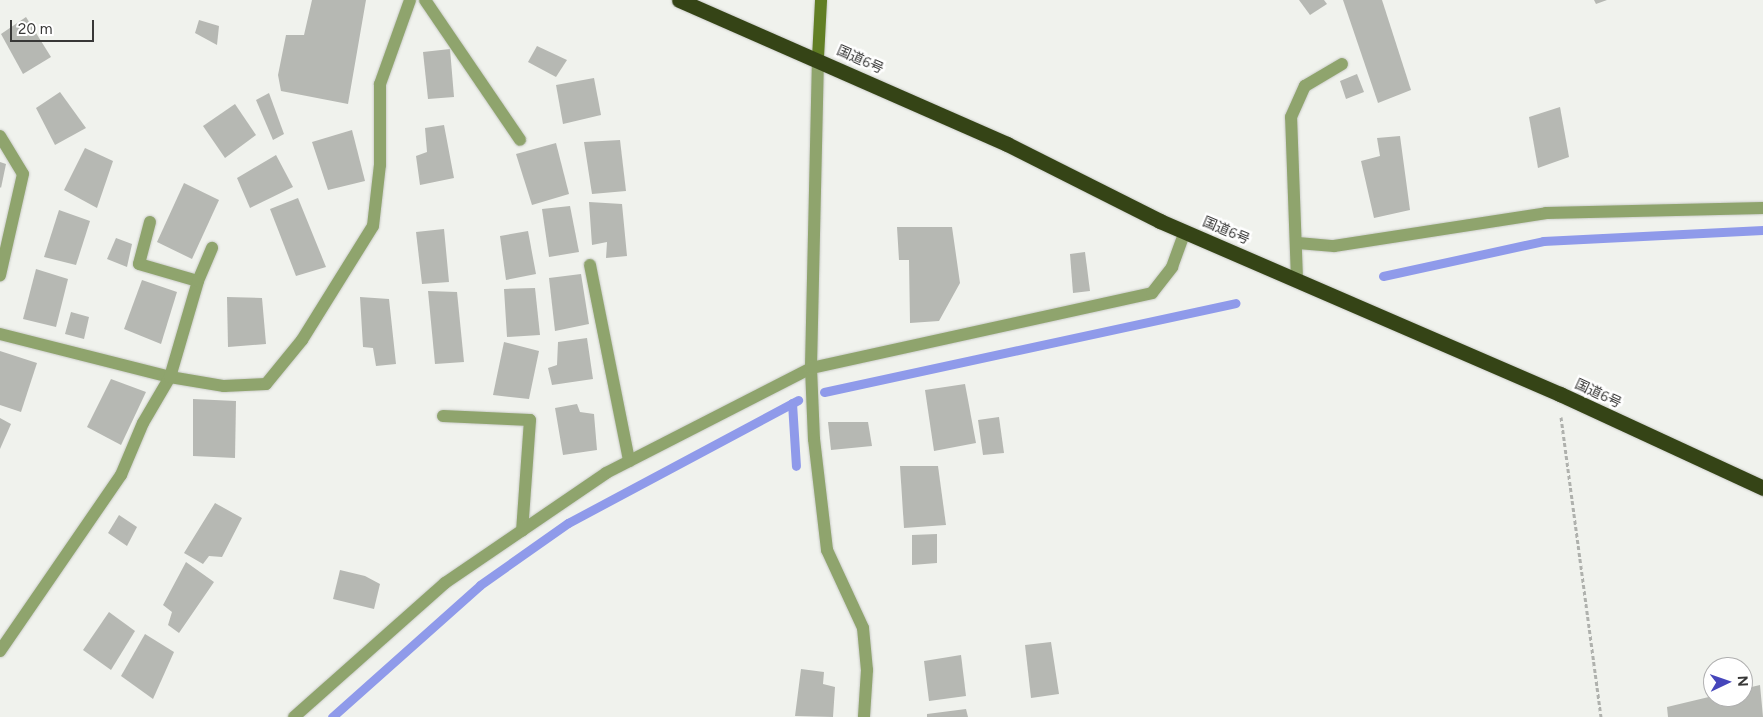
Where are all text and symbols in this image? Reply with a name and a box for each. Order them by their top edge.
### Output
scale bar [12,10,96,42]
text: 20 m [18,20,52,38]
street label: 国道6号 [834,42,886,78]
street label: 国道6号 [1200,214,1252,248]
street label: 国道6号 [1572,376,1624,412]
north arrow [1703,657,1753,707]
text: N [1734,675,1751,687]

